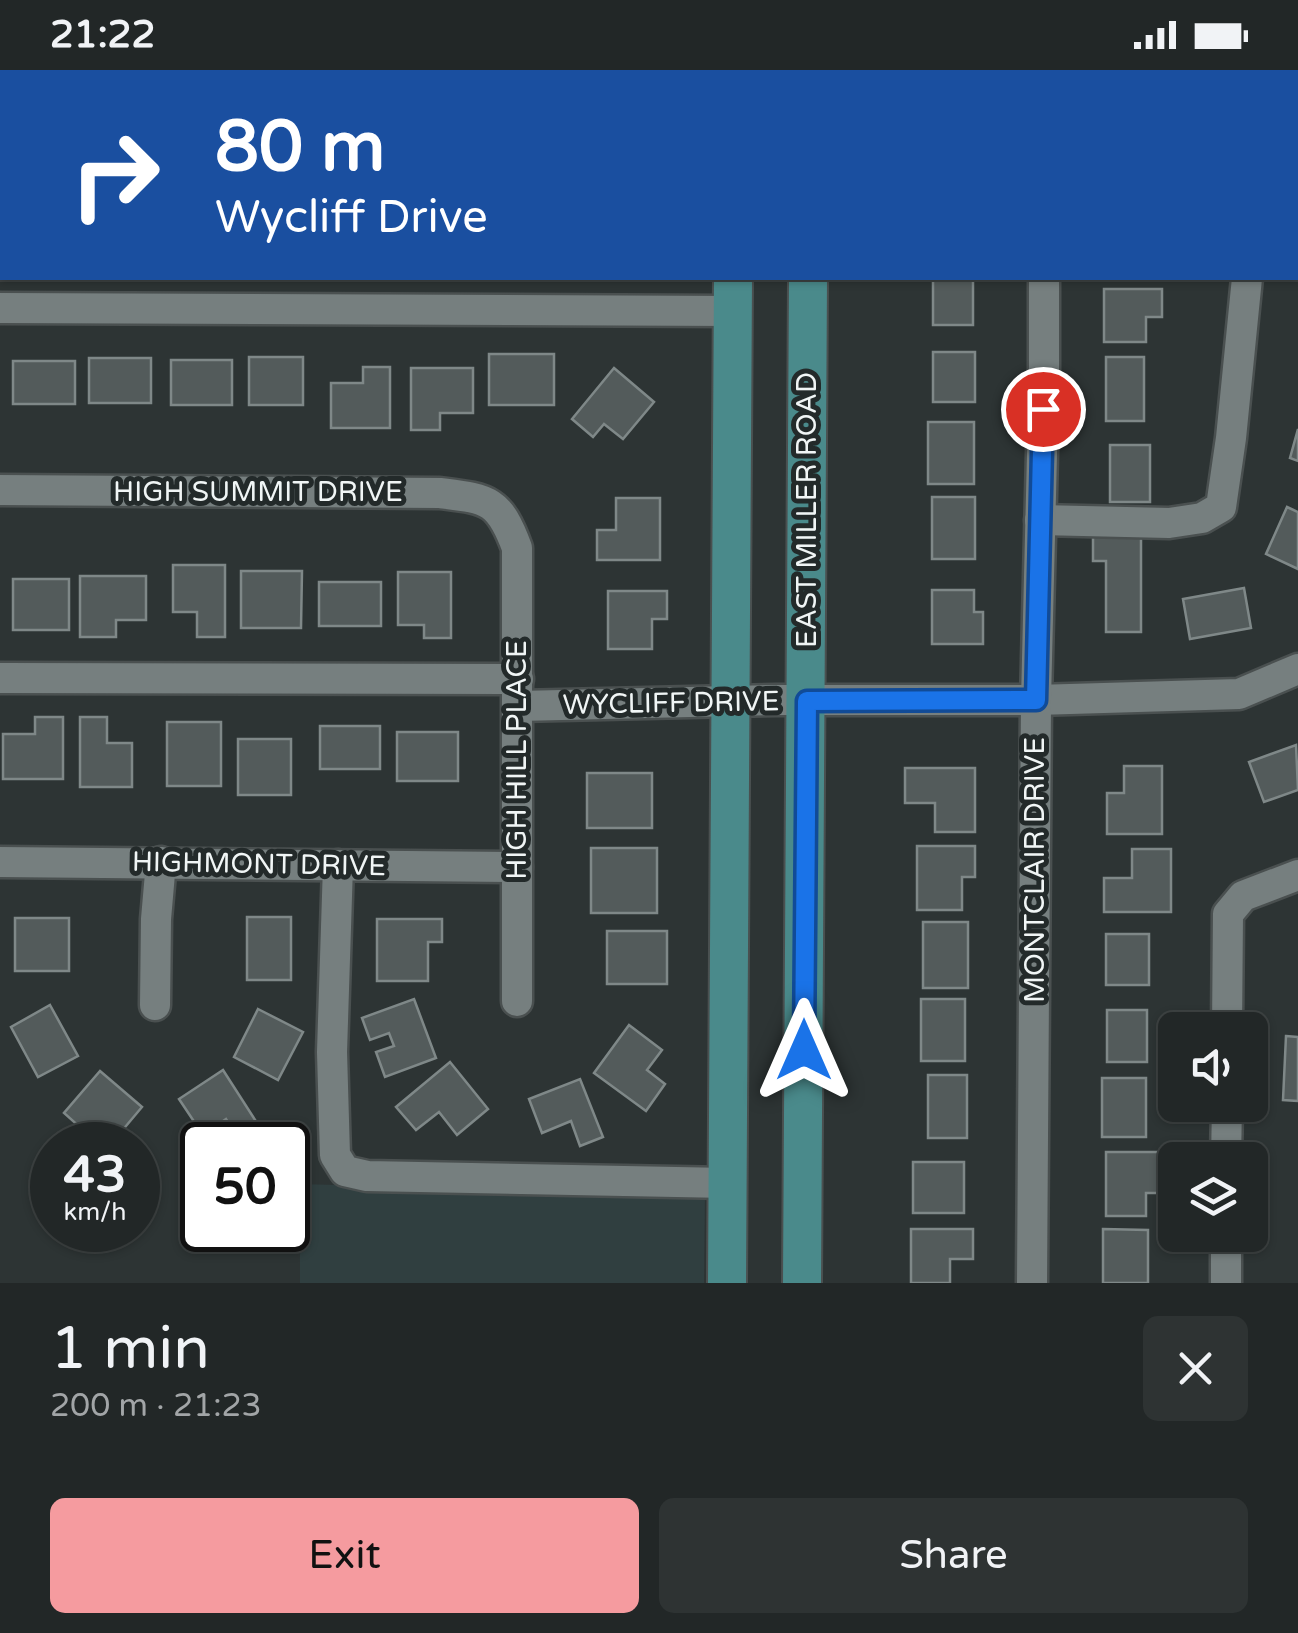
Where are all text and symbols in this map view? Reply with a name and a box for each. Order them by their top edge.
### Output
text: 21:22 [50,12,155,58]
text: 80 m [215,106,385,190]
icon: right [50,110,180,240]
text: Wycliff Drive [215,191,488,245]
pin [1001,367,1086,452]
street label: EAST MILLER ROAD [790,372,824,648]
icon: arrive [1016,382,1071,437]
street label: HIGH SUMMIT DRIVE [113,475,403,509]
street label: HIGH HILL PLACE [500,640,534,880]
street label: WYCLIFF DRIVE [562,684,780,722]
street label: MONTCLAIR DRIVE [1018,737,1052,1003]
street label: HIGHMONT DRIVE [132,845,386,883]
position arrow [752,998,856,1102]
map controls [1158,1012,1268,1252]
button: sound [1158,1012,1268,1122]
speed limit sign: 50 [180,1122,310,1252]
button: layers [1158,1142,1268,1252]
text: 43 [64,1145,126,1205]
text: km/h [64,1197,126,1227]
text: 1 min [50,1313,210,1385]
button: close [1143,1316,1248,1421]
text: 200 m · 21:23 [50,1387,262,1425]
button: Exit [50,1498,639,1613]
button: Share [659,1498,1248,1613]

